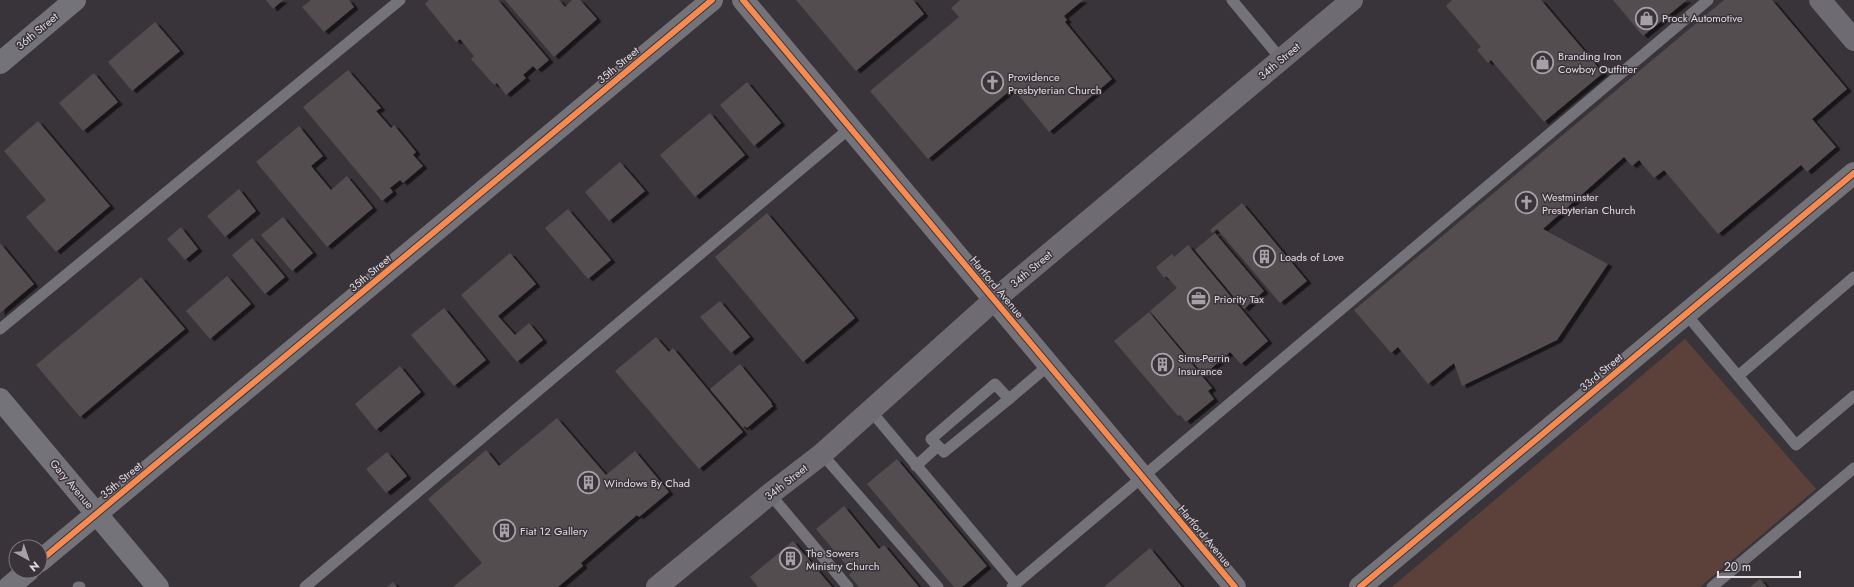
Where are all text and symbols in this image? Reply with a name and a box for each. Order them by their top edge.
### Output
shop icon: Prock Automotive [1634,5,1660,31]
street label: 36th Street [13,8,62,53]
place label: Prock Automotive [1662,10,1743,26]
street label: 34th Street [1255,38,1304,83]
street label: 35th Street [594,43,643,87]
place label: Branding Iron Cowboy Outfitter [1558,48,1637,77]
shop icon: Branding Iron Cowboy Outfitter [1530,49,1556,75]
place label: Providence Presbyterian Church [1008,69,1102,98]
church icon: Providence Presbyterian Church [980,70,1006,96]
place label: Westminster Presbyterian Church [1542,189,1636,218]
church icon: Westminster Presbyterian Church [1513,190,1539,216]
building icon: Loads of Love [1251,244,1277,270]
street label: 34th Street [1007,246,1056,291]
place label: Loads of Love [1280,249,1344,265]
street label: 35th Street [346,251,395,295]
street label: Hartford Avenue [966,253,1028,322]
office icon: Priority Tax [1185,286,1211,312]
place label: Priority Tax [1214,291,1264,307]
street label: 33rd Street [1576,349,1626,395]
place label: Sims-Perrin Insurance [1178,350,1230,379]
building icon: Sims-Perrin Insurance [1150,351,1176,377]
street label: Gary Avenue [46,456,98,513]
street label: 35th Street [97,458,146,502]
street label: 34th Street [761,460,811,504]
building icon: Windows By Chad [575,470,601,496]
place label: Windows By Chad [604,475,690,491]
street label: Hartford Avenue [1174,502,1236,571]
building icon: Fiat 12 Gallery [491,518,517,544]
place label: Fiat 12 Gallery [520,523,588,539]
north arrow [8,539,48,579]
place label: The Sowers Ministry Church [806,545,879,574]
building icon: The Sowers Ministry Church [777,546,803,572]
scale bar [1718,553,1800,579]
text: N [26,558,43,576]
text: 20 m [1724,558,1751,576]

